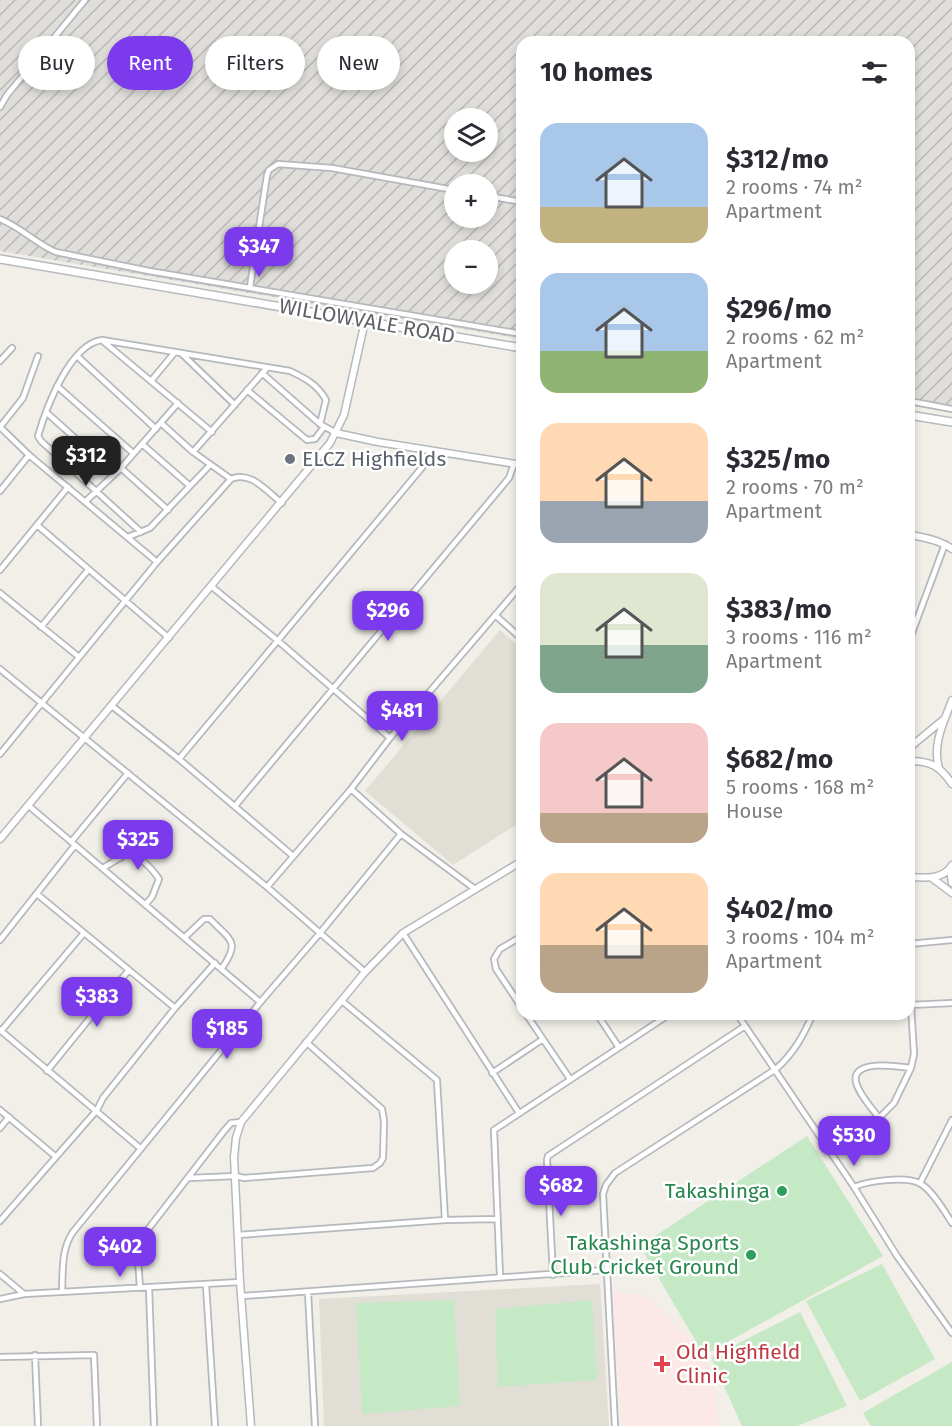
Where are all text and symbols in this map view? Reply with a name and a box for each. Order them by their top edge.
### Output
chip: Buy [18,36,95,90]
chip: Rent [107,36,193,90]
chip: Filters [205,36,305,90]
chip: New [317,36,400,90]
icon: filters [858,56,891,89]
text: 10 homes [540,57,653,88]
map controls [444,108,498,294]
button: layers [444,108,498,162]
text: $312/mo [726,144,829,175]
icon: home [588,147,660,219]
button: + [444,174,498,228]
text: 2 rooms · 74 m² [726,175,863,199]
text: Apartment [726,199,822,223]
pin: $347 [223,227,295,278]
text: $347 [238,234,280,258]
button: − [444,240,498,294]
street label: WILLOWVALE ROAD [277,293,457,349]
text: $296/mo [726,294,832,325]
icon: home [588,297,660,369]
text: 2 rooms · 62 m² [726,325,864,349]
text: Apartment [726,349,822,373]
pin: $312 [50,436,122,487]
text: $312 [66,443,106,467]
text: $325/mo [726,444,830,475]
place label: ELCZ Highfields [302,446,446,472]
icon: home [588,447,660,519]
marker: ELCZ Highfields [283,452,297,466]
text: 2 rooms · 70 m² [726,475,864,499]
text: Apartment [726,499,822,523]
pin: $296 [352,591,424,642]
text: $383/mo [726,594,832,625]
icon: home [588,597,660,669]
text: $296 [366,598,410,622]
text: 3 rooms · 116 m² [726,625,872,649]
text: Apartment [726,649,822,673]
pin: $481 [366,691,438,742]
text: $481 [381,698,423,722]
text: $682/mo [726,744,833,775]
icon: home [588,747,660,819]
text: 5 rooms · 168 m² [726,775,874,799]
text: House [726,799,783,823]
pin: $325 [102,820,174,871]
text: $325 [117,827,159,851]
text: $402/mo [726,894,833,925]
icon: home [588,897,660,969]
text: 3 rooms · 104 m² [726,925,874,949]
text: Apartment [726,949,822,973]
pin: $383 [61,977,133,1028]
text: $383 [75,984,119,1008]
pin: $185 [191,1009,263,1060]
text: $185 [206,1016,248,1040]
pin: $530 [818,1116,890,1167]
text: $530 [832,1123,876,1147]
pin: $682 [525,1166,597,1217]
text: $682 [539,1173,583,1197]
place label: Takashinga [665,1178,770,1204]
marker: Takashinga [775,1184,789,1198]
pin: $402 [84,1227,156,1278]
place label: Takashinga Sports Club Cricket Ground [550,1230,739,1280]
text: $402 [98,1234,142,1258]
marker: Takashinga Sports Club Cricket Ground [744,1248,758,1262]
place label: Old Highfield Clinic [676,1339,800,1389]
marker: Old Highfield Clinic [653,1355,671,1373]

